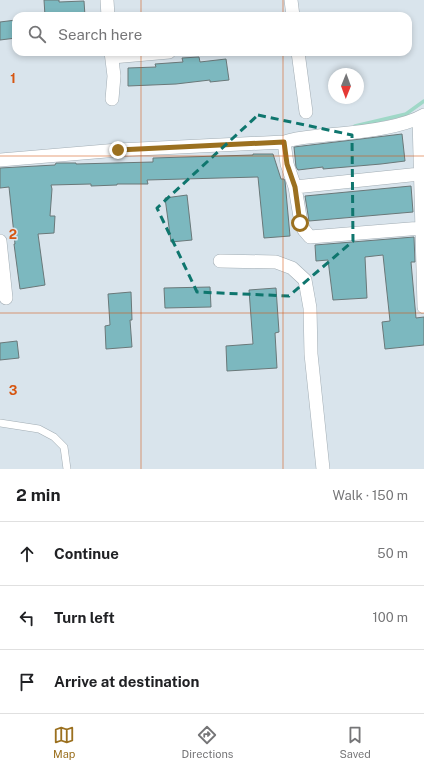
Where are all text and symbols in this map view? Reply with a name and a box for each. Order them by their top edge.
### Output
search box [12,12,412,56]
icon: search [26,23,48,45]
text: Search here [58,26,142,43]
north arrow [328,68,364,104]
text: 1 [10,71,16,86]
route end [109,141,127,159]
route start [291,214,309,232]
text: 2 [9,227,17,242]
text: 3 [9,383,18,398]
text: 2 min [16,485,61,505]
text: Walk · 150 m [333,488,408,503]
icon: ahead [16,543,38,565]
text: Continue [54,545,119,562]
text: 50 m [377,546,408,561]
icon: left [16,607,38,629]
text: Turn left [54,609,115,626]
text: 100 m [372,610,408,625]
icon: arrive [16,671,38,693]
text: Arrive at destination [54,673,199,690]
tab: Map [53,724,75,760]
tab: Directions [182,724,233,760]
tab: Saved [339,724,371,760]

